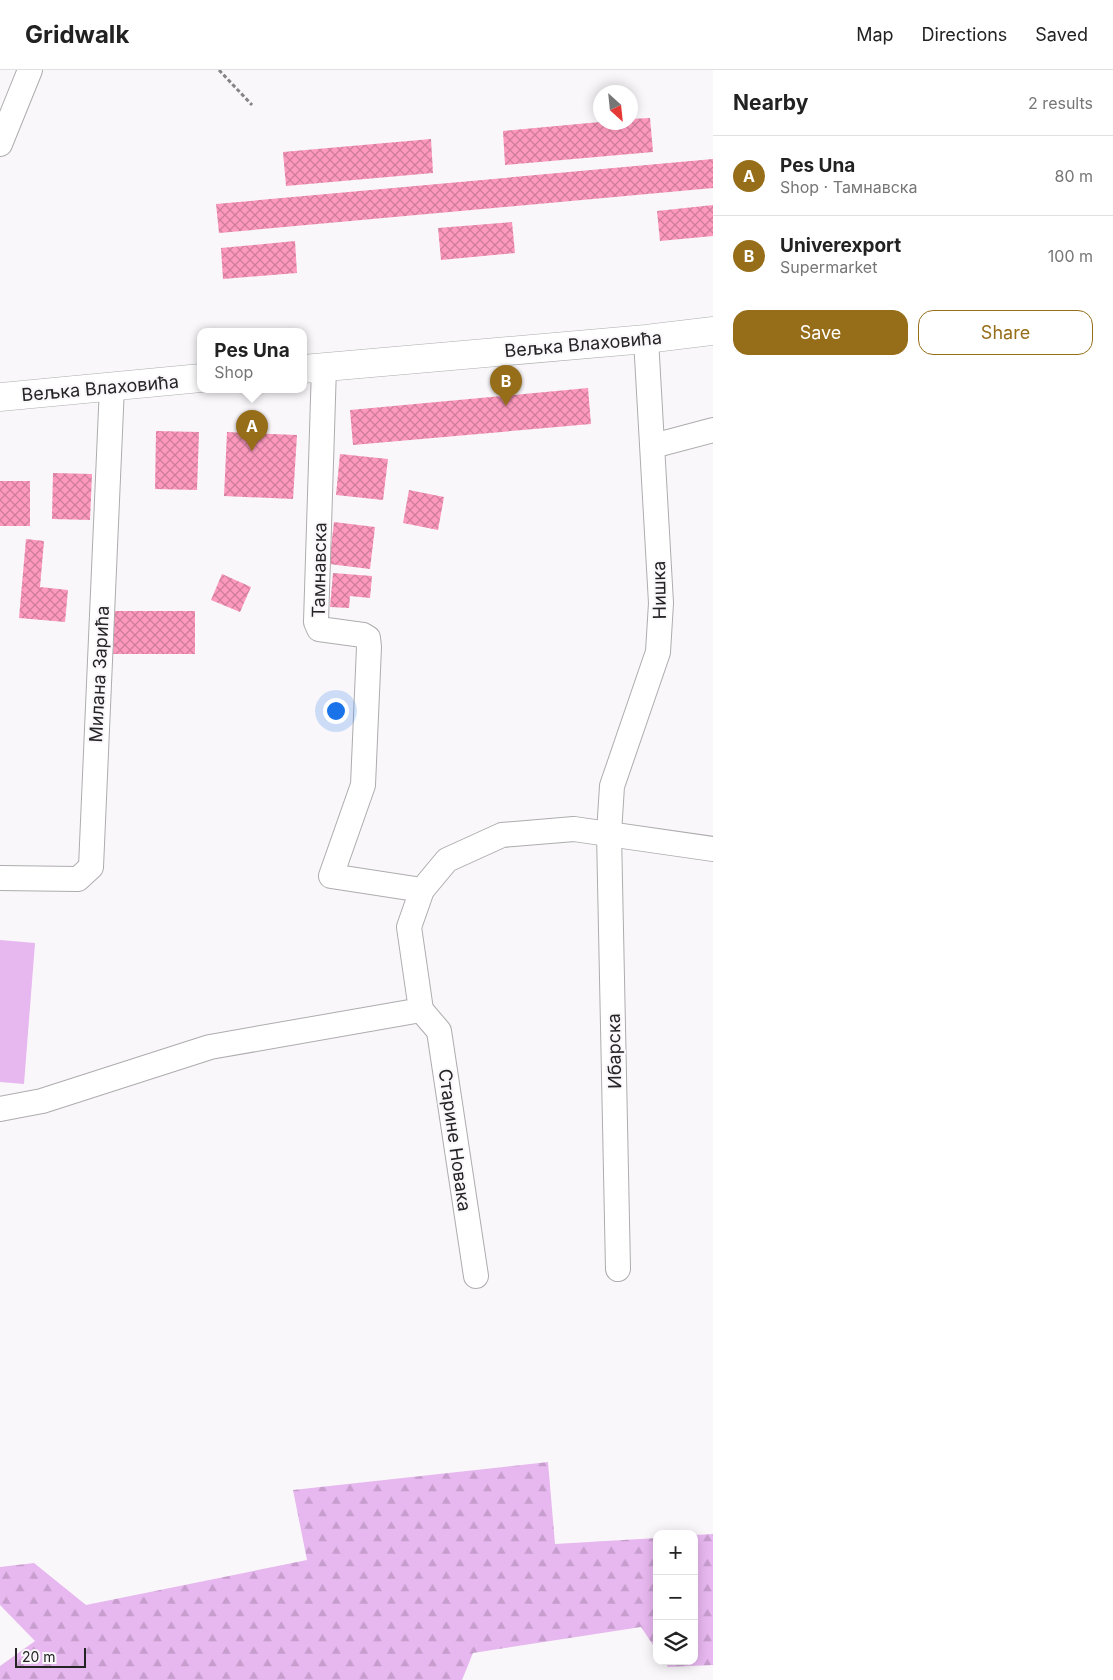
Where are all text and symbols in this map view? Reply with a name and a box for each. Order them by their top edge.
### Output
text: Gridwalk [25,20,129,49]
text: Map [856,24,894,45]
text: Directions [922,24,1007,45]
text: Saved [1035,24,1088,45]
north arrow [593,85,638,130]
text: Nearby [733,90,808,115]
text: 2 results [1028,93,1093,113]
text: Pes Una [780,154,855,177]
text: A [743,166,755,186]
text: 80 m [1054,166,1093,186]
text: Shop · Тамнавска [780,177,917,197]
text: Univerexport [780,234,901,257]
text: B [744,246,754,266]
text: 100 m [1048,246,1093,266]
text: Supermarket [780,257,877,277]
button: Save [733,310,908,355]
button: Share [918,310,1093,355]
street label: Вељка Влаховића [503,327,663,361]
popup [197,328,307,393]
text: Pes Una [214,339,290,362]
text: Shop [214,362,253,382]
pin: B [490,365,522,406]
street label: Вељка Влаховића [20,371,180,405]
pin: A [236,410,268,451]
street label: Тамнавска [308,522,330,618]
street label: Нишка [648,560,670,620]
street label: Милана Зарића [85,605,113,743]
your location [323,698,349,724]
street label: Ибарска [603,1013,625,1089]
street label: Старине Новака [435,1067,475,1213]
map controls [653,1530,698,1665]
button: + [653,1530,698,1575]
button: − [653,1575,698,1620]
button: layers [653,1620,698,1665]
scale bar [15,1645,86,1668]
text: 20 m [22,1648,56,1665]

